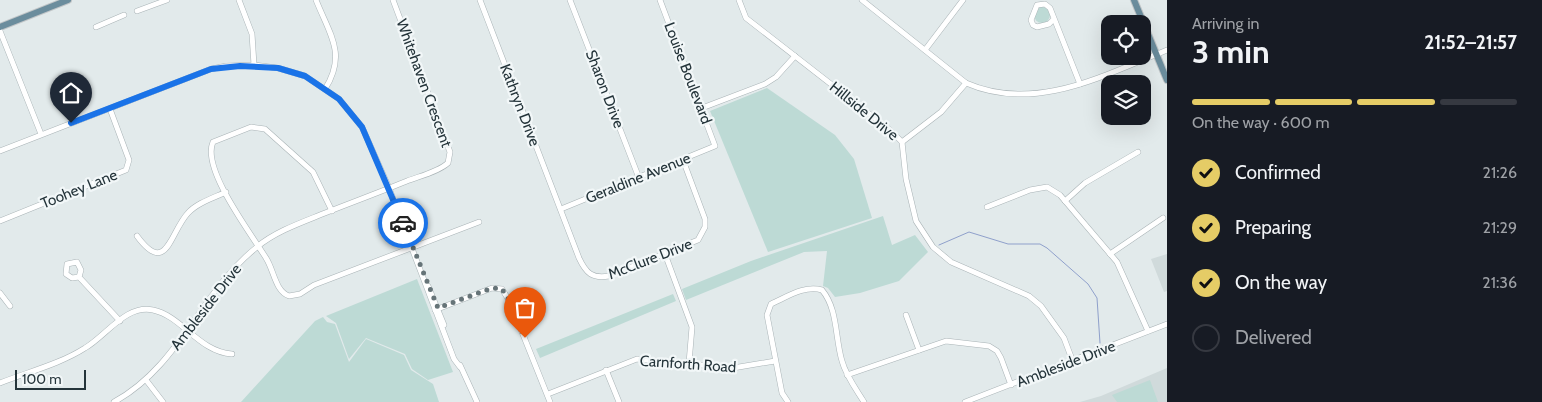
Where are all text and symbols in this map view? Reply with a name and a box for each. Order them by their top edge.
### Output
text: Arriving in [1192,14,1259,33]
map controls [1101,15,1151,125]
button: locate [1101,15,1151,65]
street label: Whitehaven Crescent [392,16,456,150]
street label: Louise Boulevard [660,20,716,126]
text: 21:52–21:57 [1424,31,1517,54]
text: 3 min [1192,32,1270,71]
street label: Sharon Drive [582,47,628,131]
street label: Kathryn Drive [496,61,544,149]
pin [50,72,92,123]
button: layers [1101,75,1151,125]
street label: Hillside Drive [826,78,902,144]
icon: home [57,79,85,107]
text: On the way · 600 m [1192,113,1330,132]
street label: Geraldine Avenue [583,149,693,207]
icon: check [1192,159,1220,187]
text: Confirmed [1235,161,1321,184]
text: 21:26 [1483,163,1517,182]
street label: Toohey Lane [38,165,120,212]
courier [378,198,428,248]
icon: car [389,209,417,237]
icon: check [1192,214,1220,242]
text: Preparing [1235,216,1311,239]
text: 21:29 [1483,218,1517,237]
street label: McClure Drive [605,235,695,283]
street label: Ambleside Drive [167,260,245,354]
icon: check [1192,269,1220,297]
text: On the way [1235,271,1327,294]
text: 21:36 [1482,273,1517,292]
pin [504,287,546,338]
icon: bag [511,294,539,322]
text: Delivered [1235,326,1312,349]
street label: Ambleside Drive [1014,337,1118,391]
street label: Carnforth Road [639,352,737,376]
scale bar [15,367,86,390]
text: 100 m [22,370,62,388]

